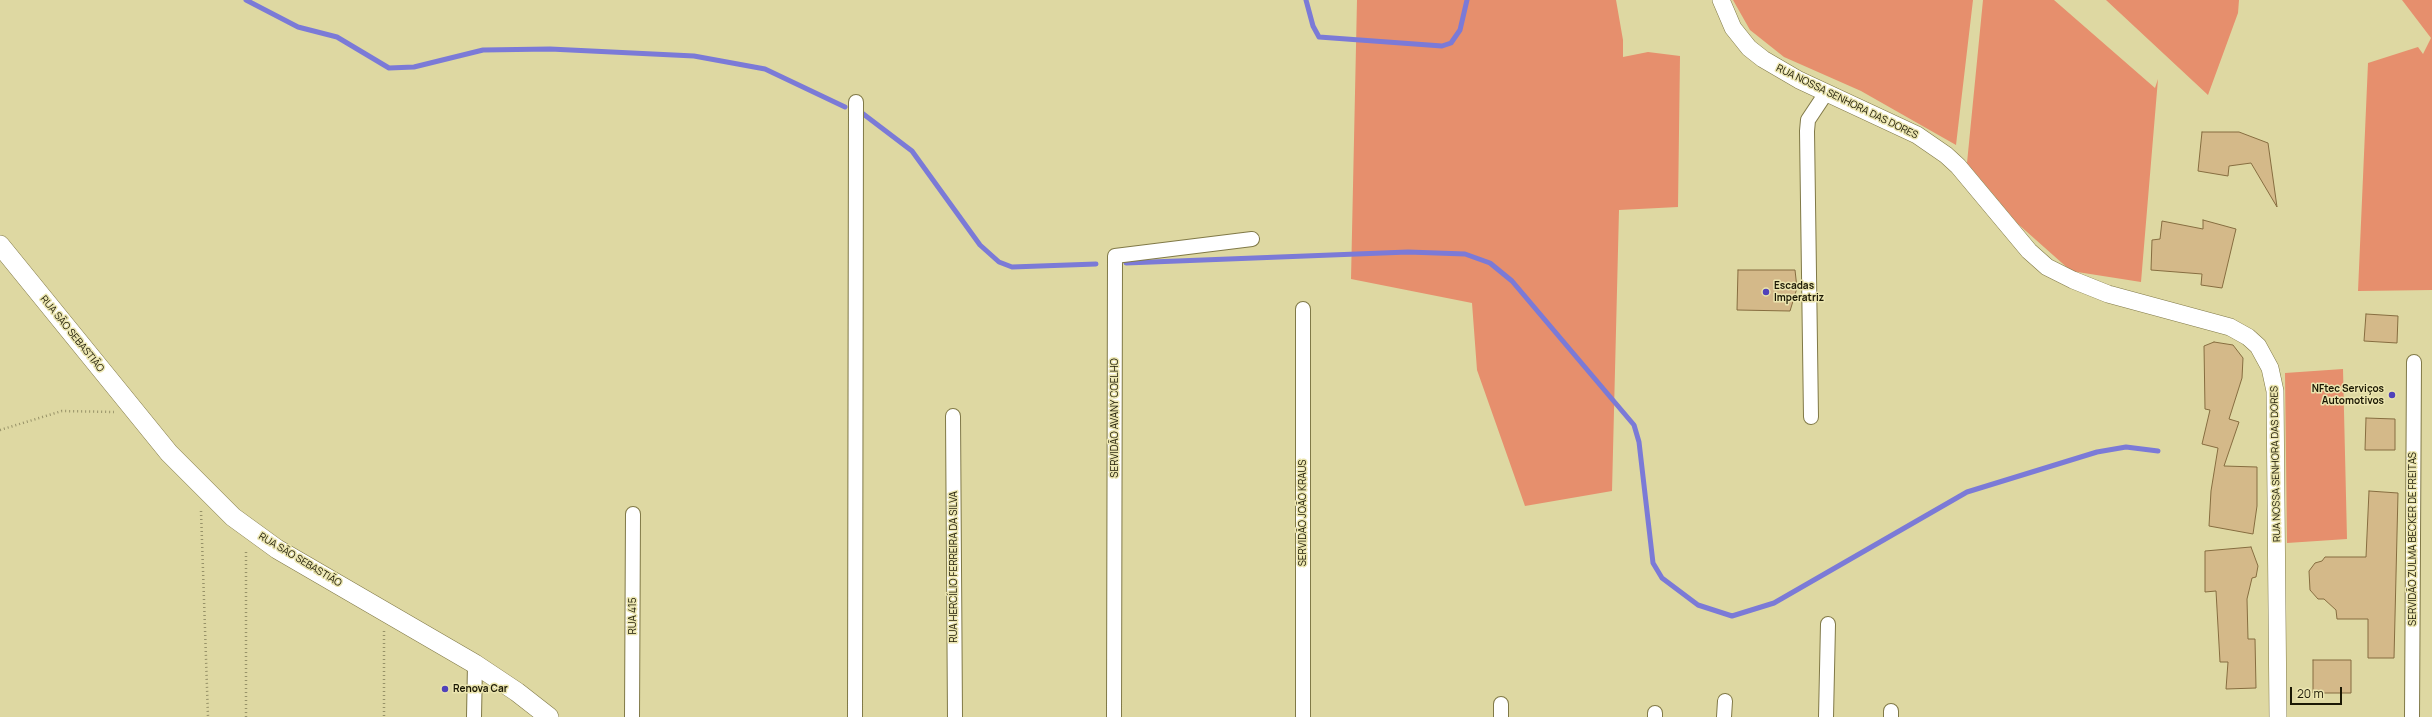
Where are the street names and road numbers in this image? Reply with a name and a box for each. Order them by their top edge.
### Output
street label: RUA NOSSA SENHORA DAS DORES [1774,62,1920,142]
street label: RUA SÃO SEBASTIÃO [37,293,107,375]
street label: SERVIDÃO AVANY COELHO [1109,358,1121,478]
street label: RUA NOSSA SENHORA DAS DORES [2269,386,2283,542]
street label: SERVIDÃO ZULMA BECKER DE FREITAS [2407,452,2419,626]
street label: SERVIDÃO JOÃO KRAUS [1297,460,1309,566]
street label: RUA HERCÍLIO FERREIRA DA SILVA [948,491,960,643]
street label: RUA SÃO SEBASTIÃO [256,530,344,590]
street label: RUA 415 [627,598,639,634]

